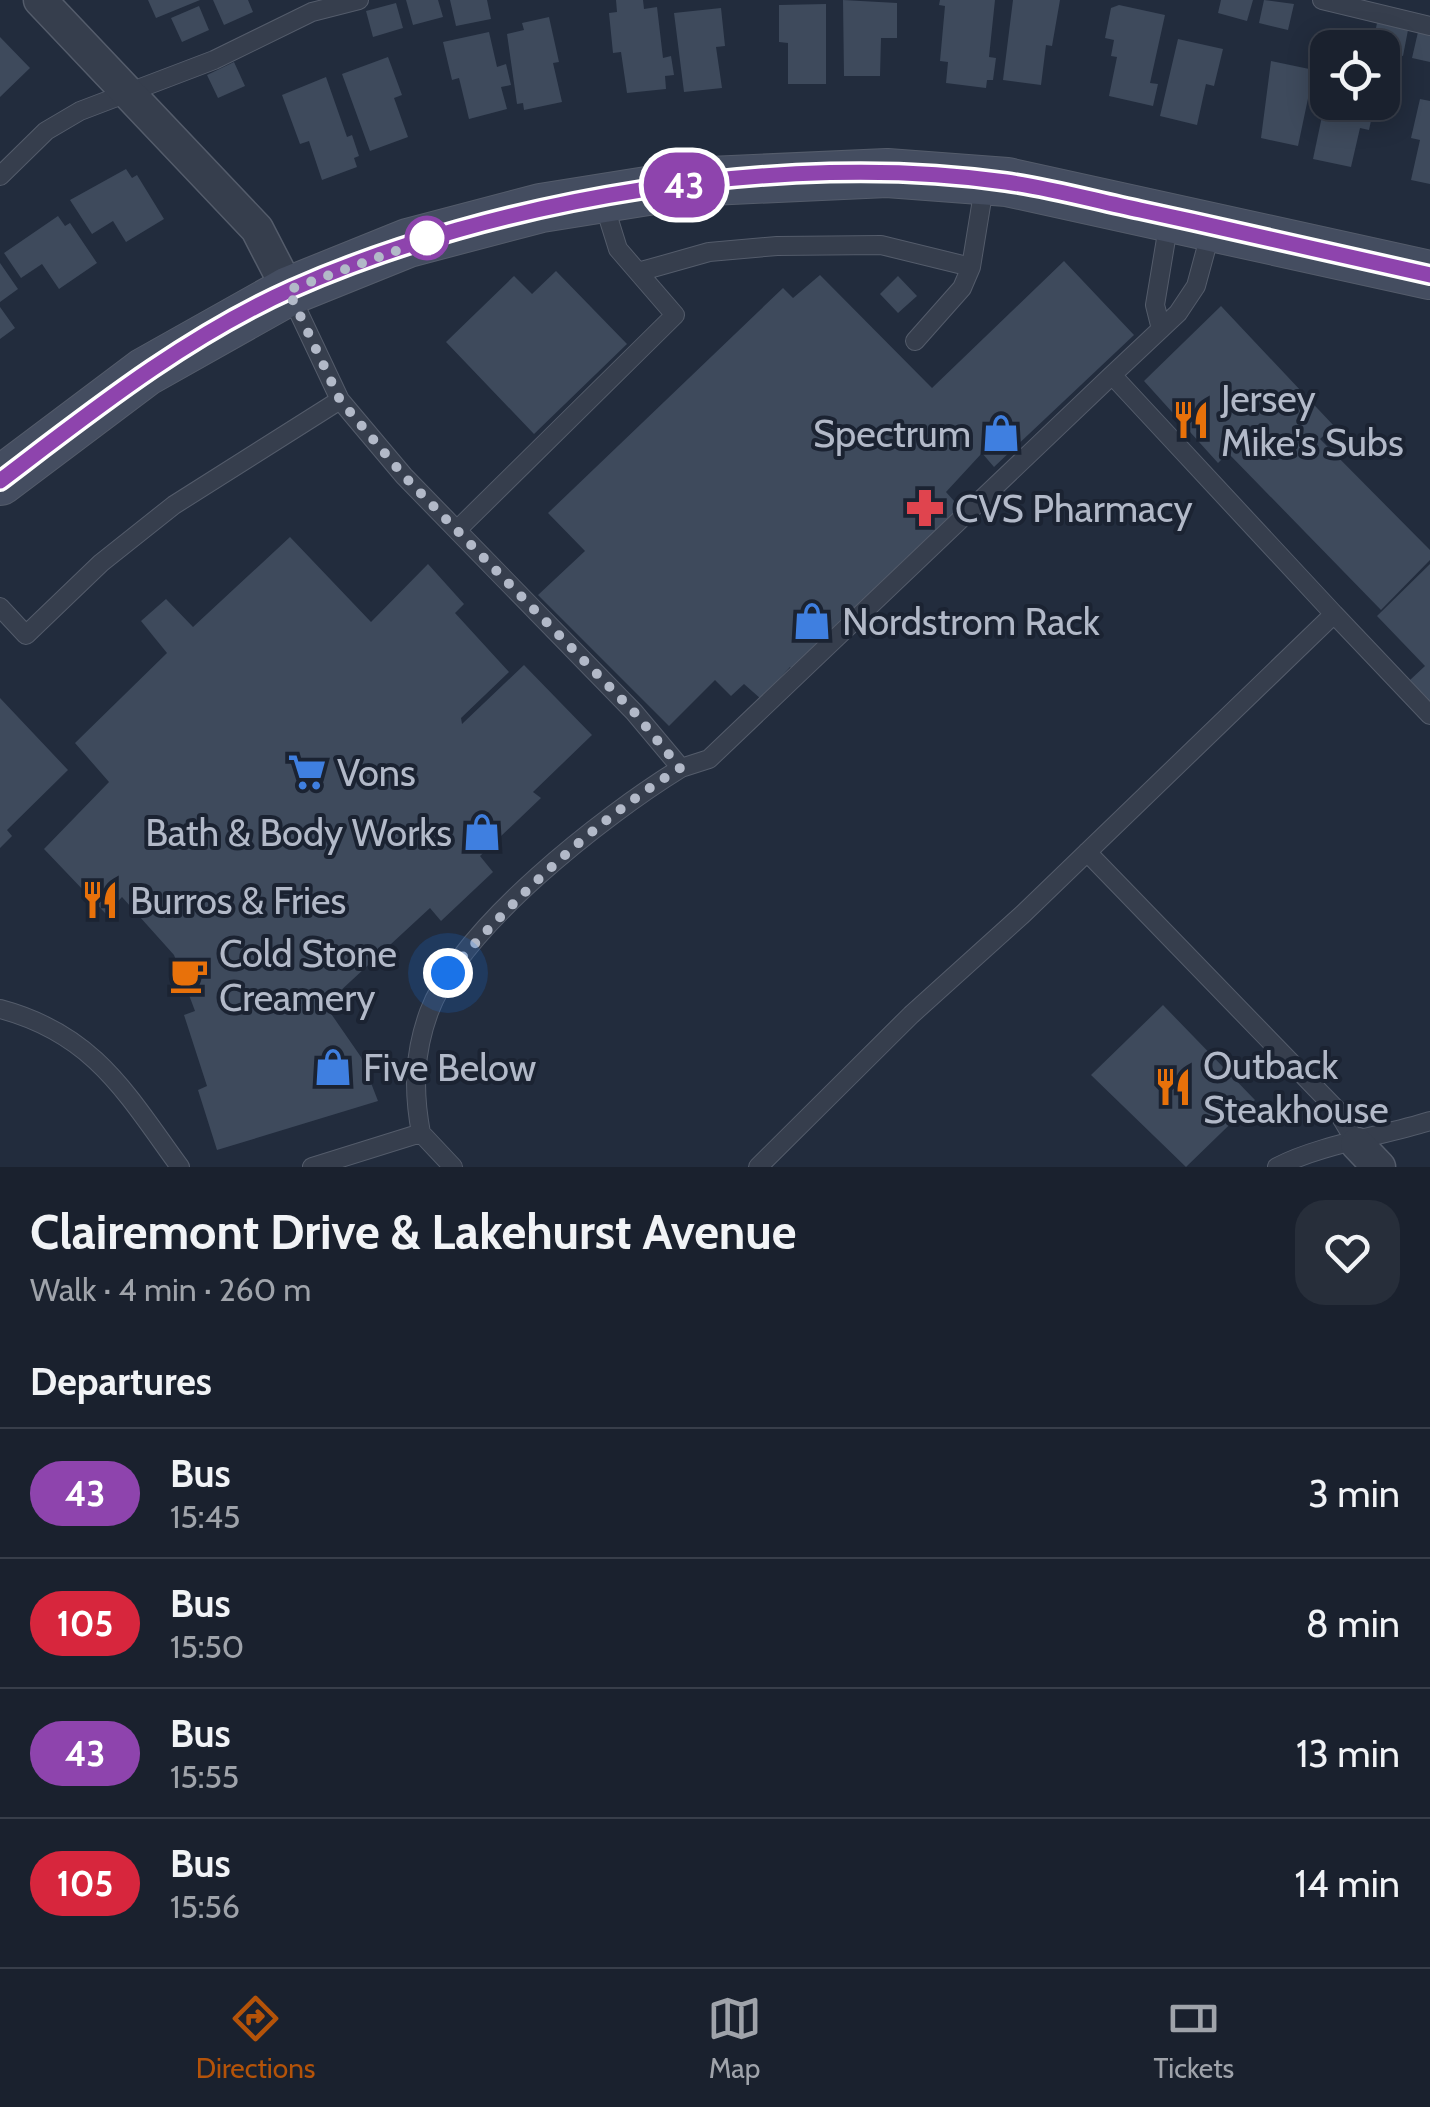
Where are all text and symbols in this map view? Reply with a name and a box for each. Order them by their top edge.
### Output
map controls [1310,30,1400,120]
button: locate [1310,30,1400,120]
line badge: 43 [639,152,729,218]
text: 43 [664,164,704,207]
unlabelled marker [406,217,448,259]
place label: Jersey Mike's Subs [1220,375,1404,466]
restaurant icon: Jersey Mike's Subs [1170,399,1212,441]
place label: Spectrum [813,410,971,457]
shop icon: Spectrum [980,412,1022,454]
place label: CVS Pharmacy [955,485,1193,532]
pharmacy icon: CVS Pharmacy [904,487,946,529]
place label: Nordstrom Rack [842,598,1100,645]
shop icon: Nordstrom Rack [791,600,833,642]
place label: Vons [337,749,416,796]
supermarket icon: Vons [286,751,328,793]
place label: Bath & Body Works [145,809,452,856]
shop icon: Bath & Body Works [461,811,503,853]
place label: Burros & Fries [130,877,346,924]
restaurant icon: Burros & Fries [79,879,121,921]
place label: Cold Stone Creamery [219,930,397,1021]
your location [423,948,473,998]
cafe icon: Cold Stone Creamery [168,954,210,996]
place label: Outback Steakhouse [1203,1042,1389,1133]
place label: Five Below [363,1044,537,1091]
shop icon: Five Below [312,1046,354,1088]
restaurant icon: Outback Steakhouse [1152,1066,1194,1108]
button: heart [1295,1200,1400,1305]
text: Clairemont Drive & Lakehurst Avenue [30,1203,796,1261]
text: Walk · 4 min · 260 m [30,1270,311,1309]
text: Departures [30,1358,212,1405]
text: Bus [170,1450,231,1497]
text: 3 min [1308,1470,1400,1517]
text: 43 [65,1472,105,1515]
text: 15:45 [170,1497,240,1536]
text: Bus [170,1580,231,1627]
text: 8 min [1306,1600,1400,1647]
text: 105 [57,1602,113,1645]
text: 15:50 [170,1627,244,1666]
text: Bus [170,1710,231,1757]
text: 13 min [1296,1730,1400,1777]
text: 43 [65,1732,105,1775]
text: 15:55 [170,1757,239,1796]
text: Bus [170,1840,231,1887]
text: 14 min [1294,1860,1400,1907]
text: 105 [57,1862,113,1905]
text: 15:56 [170,1887,240,1926]
tab: Directions [196,1991,315,2085]
tab: Map [707,1991,762,2085]
tab: Tickets [1154,1991,1234,2085]

